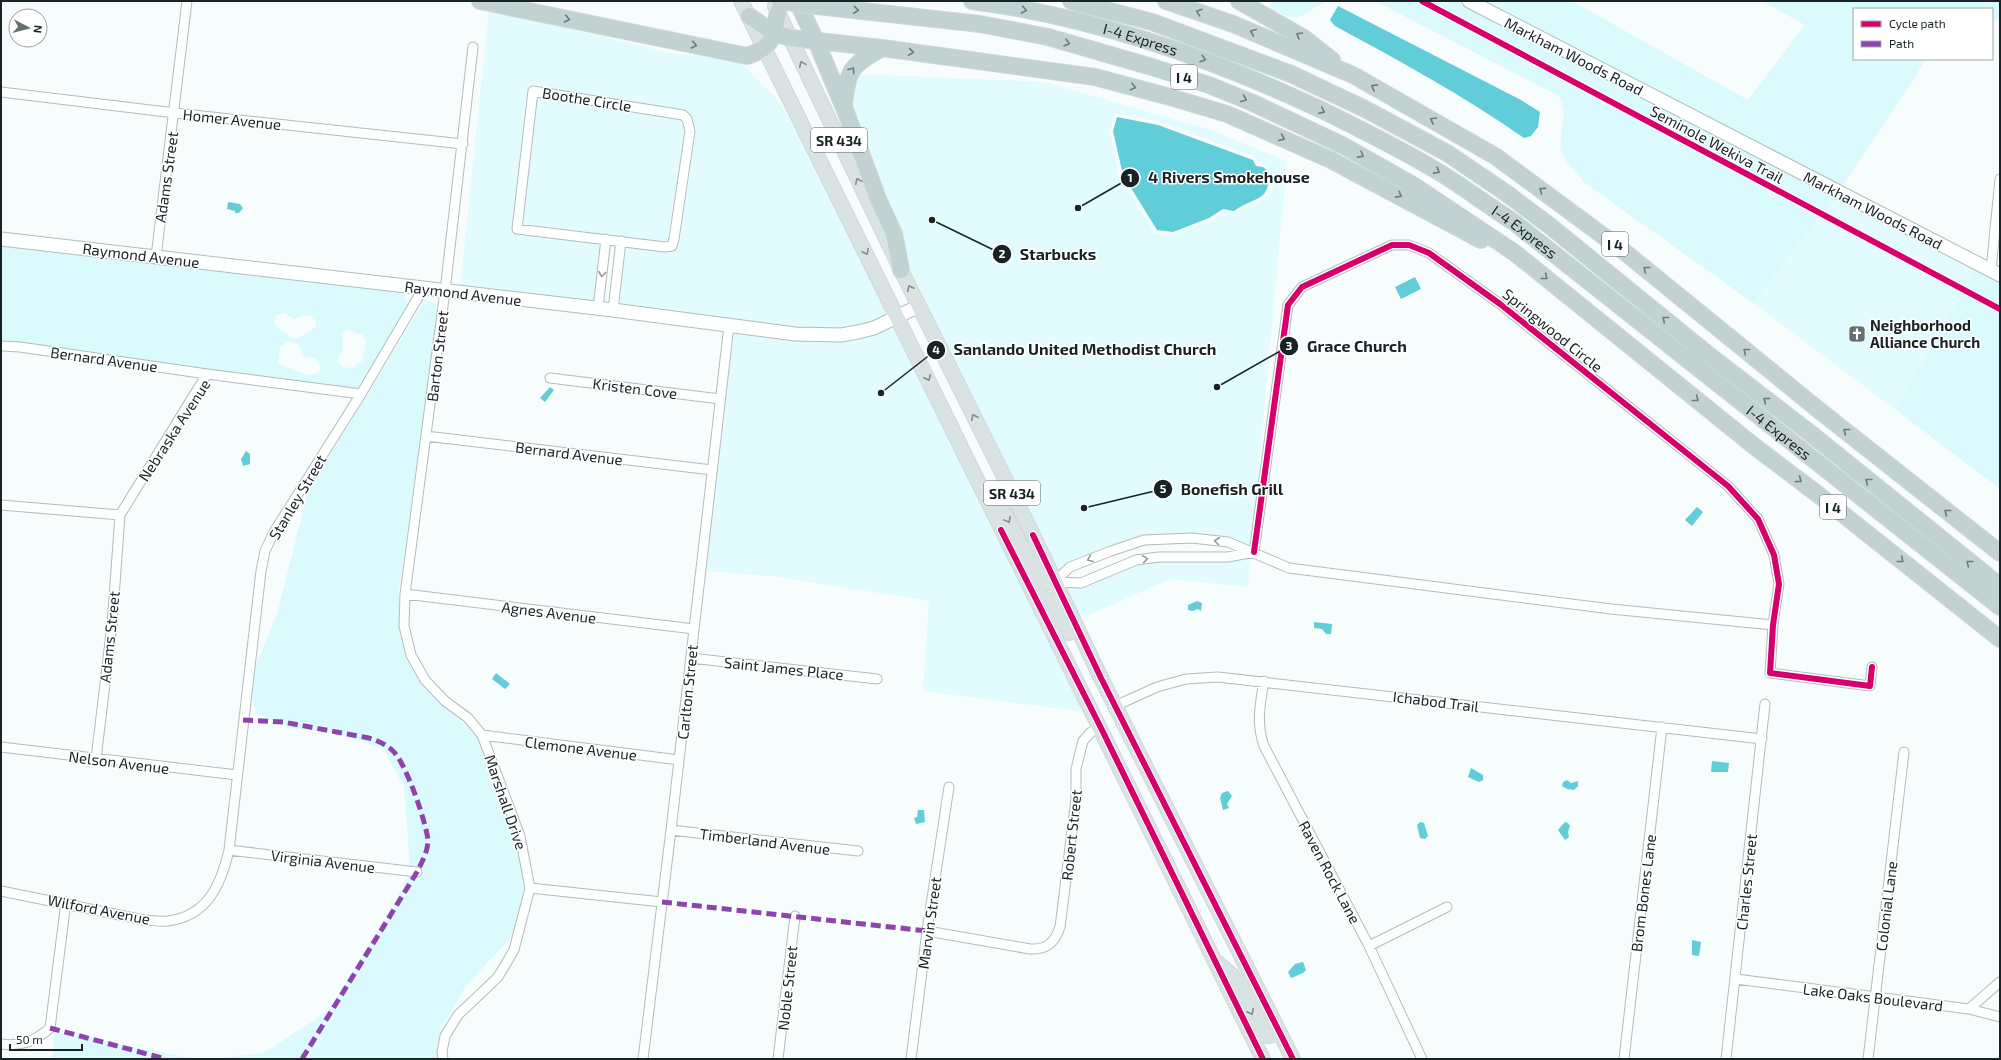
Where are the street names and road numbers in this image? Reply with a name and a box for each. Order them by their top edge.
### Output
street label: Markham Woods Road [1502,13,1646,99]
street label: I-4 Express [1101,19,1180,59]
road number: I 4 [1171,65,1197,89]
street label: Boothe Circle [541,83,633,115]
street label: Seminole Wekiva Trail [1647,101,1787,187]
street label: Homer Avenue [182,105,282,133]
road number: SR 434 [811,128,867,152]
street label: Adams Street [151,130,181,224]
street label: Markham Woods Road [1801,167,1945,253]
street label: I-4 Express [1489,201,1561,262]
road number: I 4 [1602,232,1628,256]
street label: Raymond Avenue [82,239,200,271]
street label: Raymond Avenue [404,277,522,309]
street label: Springwood Circle [1499,284,1607,376]
street label: Barton Street [422,309,452,403]
street label: Bernard Avenue [49,343,159,375]
street label: Kristen Cove [592,374,678,402]
street label: Nebraska Avenue [134,376,214,484]
street label: I-4 Express [1743,401,1815,463]
street label: Bernard Avenue [514,437,624,469]
street label: Stanley Street [265,451,330,543]
road number: SR 434 [984,481,1040,505]
road number: I 4 [1820,495,1846,519]
street label: Adams Street [95,590,123,684]
street label: Agnes Avenue [501,597,597,627]
street label: Carlton Street [673,643,701,740]
street label: Saint James Place [723,653,845,683]
street label: Ichabod Trail [1392,687,1481,715]
street label: Clemone Avenue [524,732,638,764]
street label: Nelson Avenue [68,747,170,777]
street label: Marshall Drive [481,752,531,852]
street label: Robert Street [1057,788,1085,881]
street label: Raven Rock Lane [1295,817,1365,927]
street label: Timberland Avenue [699,824,831,858]
street label: Brom Bones Lane [1627,833,1659,953]
street label: Charles Street [1732,833,1760,931]
street label: Virginia Avenue [270,846,376,876]
street label: Colonial Lane [1872,860,1900,952]
street label: Marvin Street [914,876,944,970]
street label: Wilford Avenue [46,890,152,928]
street label: Noble Street [774,944,800,1031]
street label: Lake Oaks Boulevard [1802,979,1944,1015]

